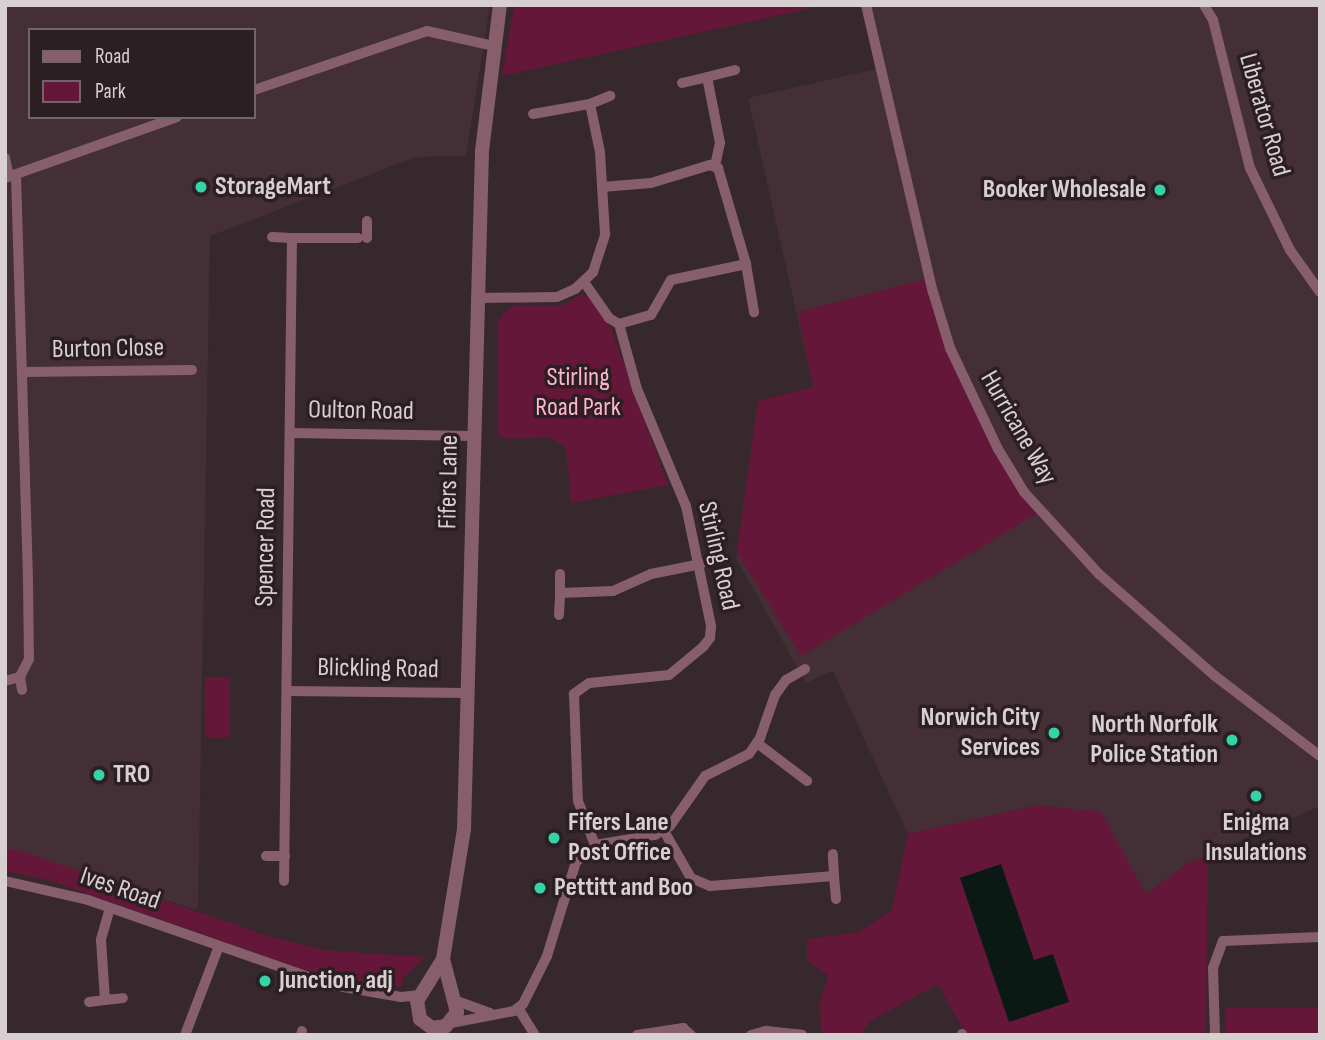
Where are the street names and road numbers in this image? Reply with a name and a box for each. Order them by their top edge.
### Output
street label: Liberator Road [1232,50,1296,180]
street label: Burton Close [52,332,164,366]
street label: Hurricane Way [973,366,1063,490]
street label: Oulton Road [308,394,414,428]
street label: Fifers Lane [433,435,465,529]
street label: Spencer Road [249,487,283,607]
street label: Stirling Road [690,499,746,613]
street label: Blickling Road [317,652,439,686]
street label: Ives Road [76,861,164,917]

